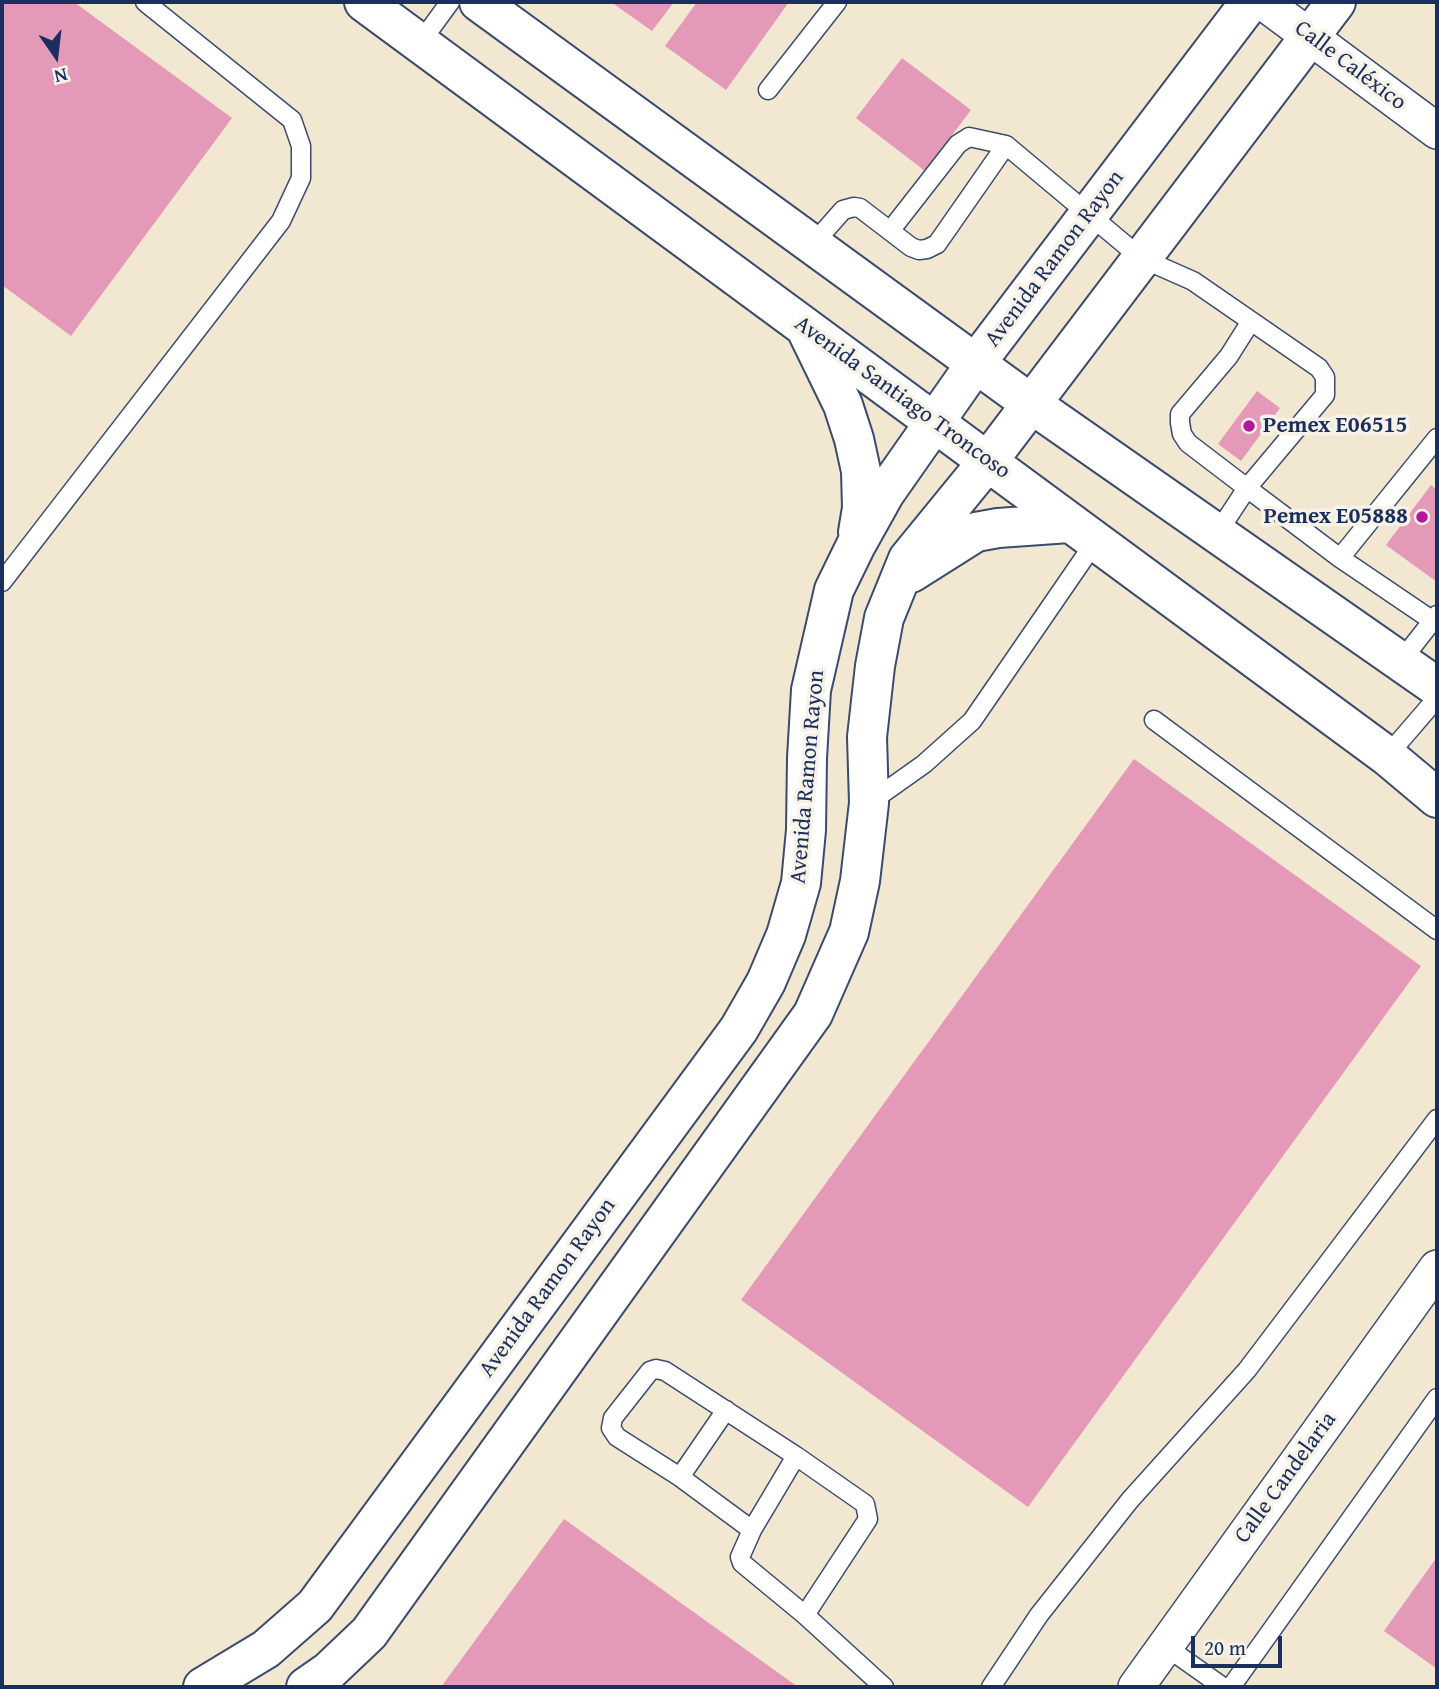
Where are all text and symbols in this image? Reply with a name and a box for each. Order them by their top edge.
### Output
street label: Calle Caléxico [1289,15,1411,117]
north arrow [21,21,91,91]
text: N [52,61,71,91]
street label: Avenida Ramon Rayon [979,165,1131,353]
street label: Avenida Santiago Troncoso [789,310,1015,486]
place label: Pemex E06515 [1263,412,1407,440]
marker: Pemex E06515 [1241,418,1257,434]
place label: Pemex E05888 [1264,503,1408,531]
marker: Pemex E05888 [1414,509,1430,525]
street label: Avenida Ramon Rayon [785,669,831,885]
street label: Avenida Ramon Rayon [474,1193,622,1383]
street label: Calle Candelaria [1229,1407,1343,1549]
scale bar [1194,1622,1285,1666]
text: 20 m [1204,1632,1246,1663]

